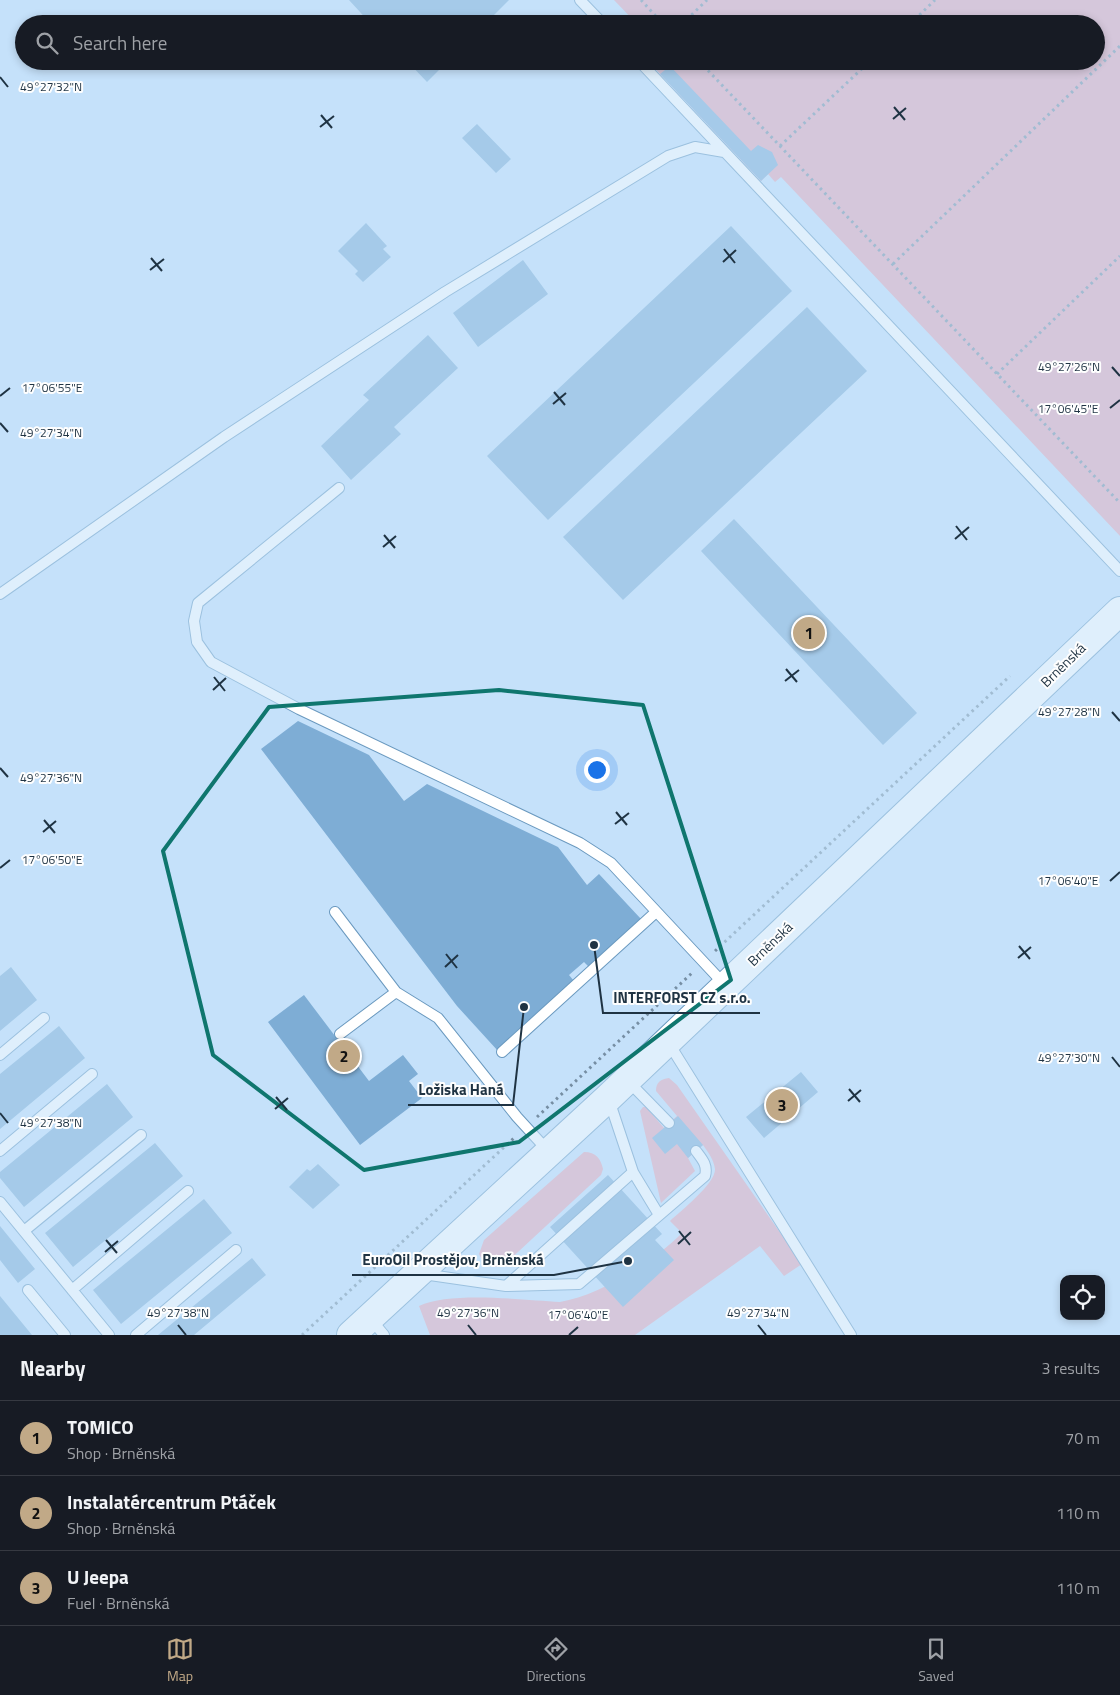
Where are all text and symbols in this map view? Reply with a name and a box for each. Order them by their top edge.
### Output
search box [15,15,1105,70]
text: Search here [73,28,167,57]
icon: search [33,29,61,57]
text: 49°27'32"N [20,77,82,96]
text: 49°27'26"N [1038,357,1100,376]
text: 17°06'55"E [22,378,83,397]
text: 17°06'45"E [1038,399,1099,418]
text: 49°27'34"N [20,423,82,442]
pin: 1 [793,614,825,652]
street label: Brněnská [1035,638,1090,692]
text: 49°27'28"N [1038,702,1100,721]
your location [584,757,610,783]
text: 49°27'36"N [20,768,82,787]
text: 17°06'50"E [22,850,83,869]
text: 17°06'40"E [1038,871,1099,890]
street label: Brněnská [742,917,797,971]
callout: INTERFORST CZ s.r.o. [603,983,760,1013]
text: INTERFORST CZ s.r.o. [613,986,751,1009]
pin: 2 [328,1037,360,1075]
text: 49°27'30"N [1038,1048,1100,1067]
callout: Ložiska Haná [408,1075,513,1105]
text: Ložiska Haná [418,1078,504,1101]
pin: 3 [766,1086,798,1124]
text: 49°27'38"N [20,1113,82,1132]
callout: EuroOil Prostějov, Brněnská [352,1245,554,1275]
text: EuroOil Prostějov, Brněnská [362,1248,544,1271]
map controls [1060,1275,1105,1320]
button: locate [1060,1275,1105,1320]
text: 49°27'38"N [147,1303,209,1322]
text: 49°27'36"N [437,1303,499,1322]
text: 49°27'34"N [727,1303,789,1322]
text: 17°06'40"E [548,1305,609,1324]
text: Nearby [20,1352,85,1384]
text: 3 results [1041,1356,1100,1380]
text: TOMICO [67,1412,134,1441]
text: 1 [32,1426,40,1450]
text: 70 m [1065,1426,1100,1450]
text: Shop · Brněnská [67,1441,175,1465]
text: Instalatércentrum Ptáček [67,1487,276,1516]
text: 2 [32,1501,40,1525]
text: 110 m [1056,1501,1100,1525]
text: Shop · Brněnská [67,1516,175,1540]
text: U Jeepa [67,1562,129,1591]
text: 3 [32,1576,40,1600]
text: 110 m [1056,1576,1100,1600]
text: Fuel · Brněnská [67,1591,170,1615]
tab: Map [166,1635,194,1686]
tab: Directions [526,1635,586,1686]
tab: Saved [918,1635,954,1686]

